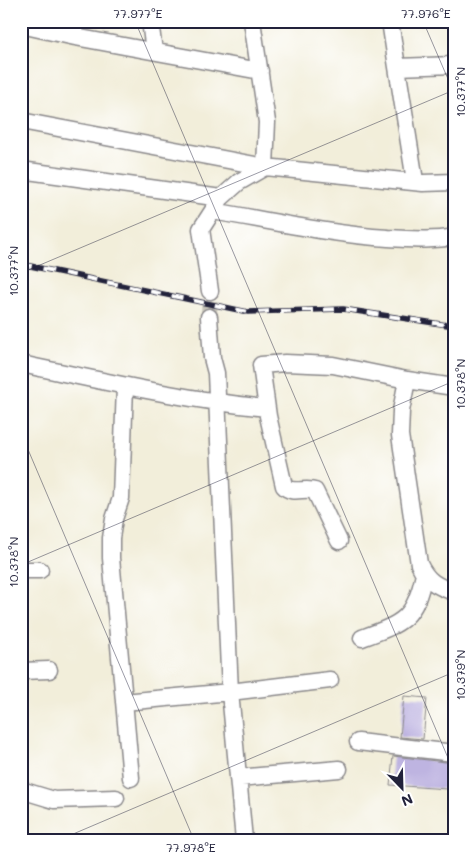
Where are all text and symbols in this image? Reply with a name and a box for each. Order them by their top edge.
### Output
text: 77.977°E [114,5,163,21]
text: 77.976°E [401,5,451,21]
text: 10.377°N [452,67,468,117]
text: 10.377°N [5,246,21,296]
text: 10.378°N [452,359,468,409]
text: 10.378°N [5,537,21,587]
text: 10.379°N [452,650,468,700]
north arrow [378,764,428,814]
text: N [399,790,416,811]
text: 77.978°E [166,839,216,855]

